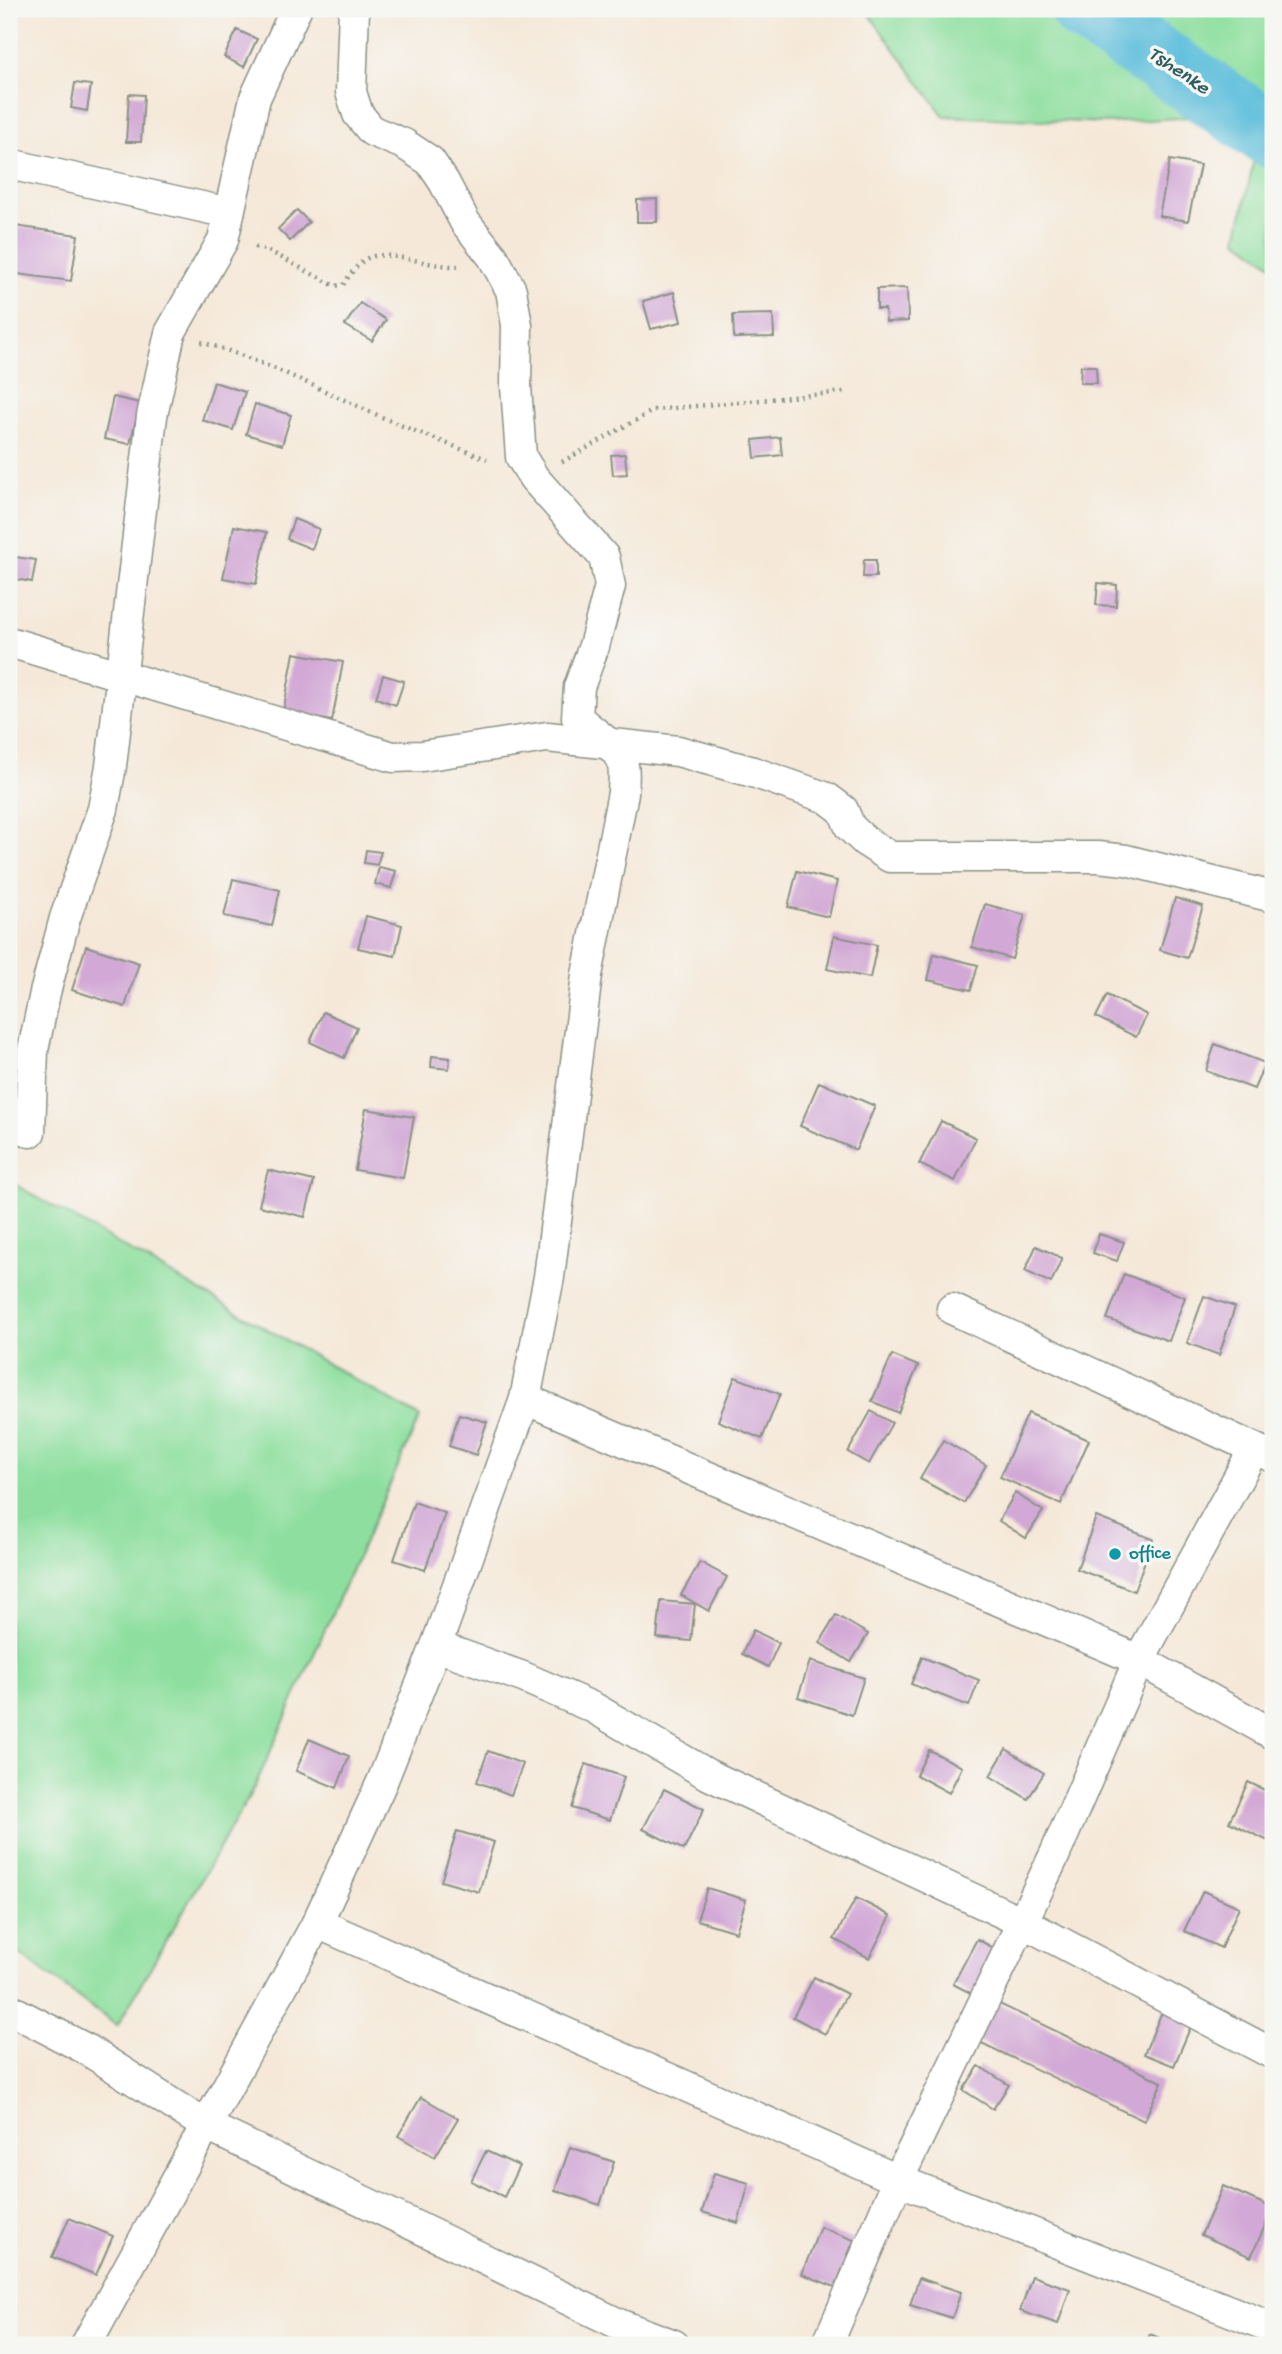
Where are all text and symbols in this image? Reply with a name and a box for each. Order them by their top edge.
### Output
water label: Tshenke [1143,43,1214,102]
place label: office [1129,1543,1171,1566]
marker: office [1107,1546,1123,1562]

